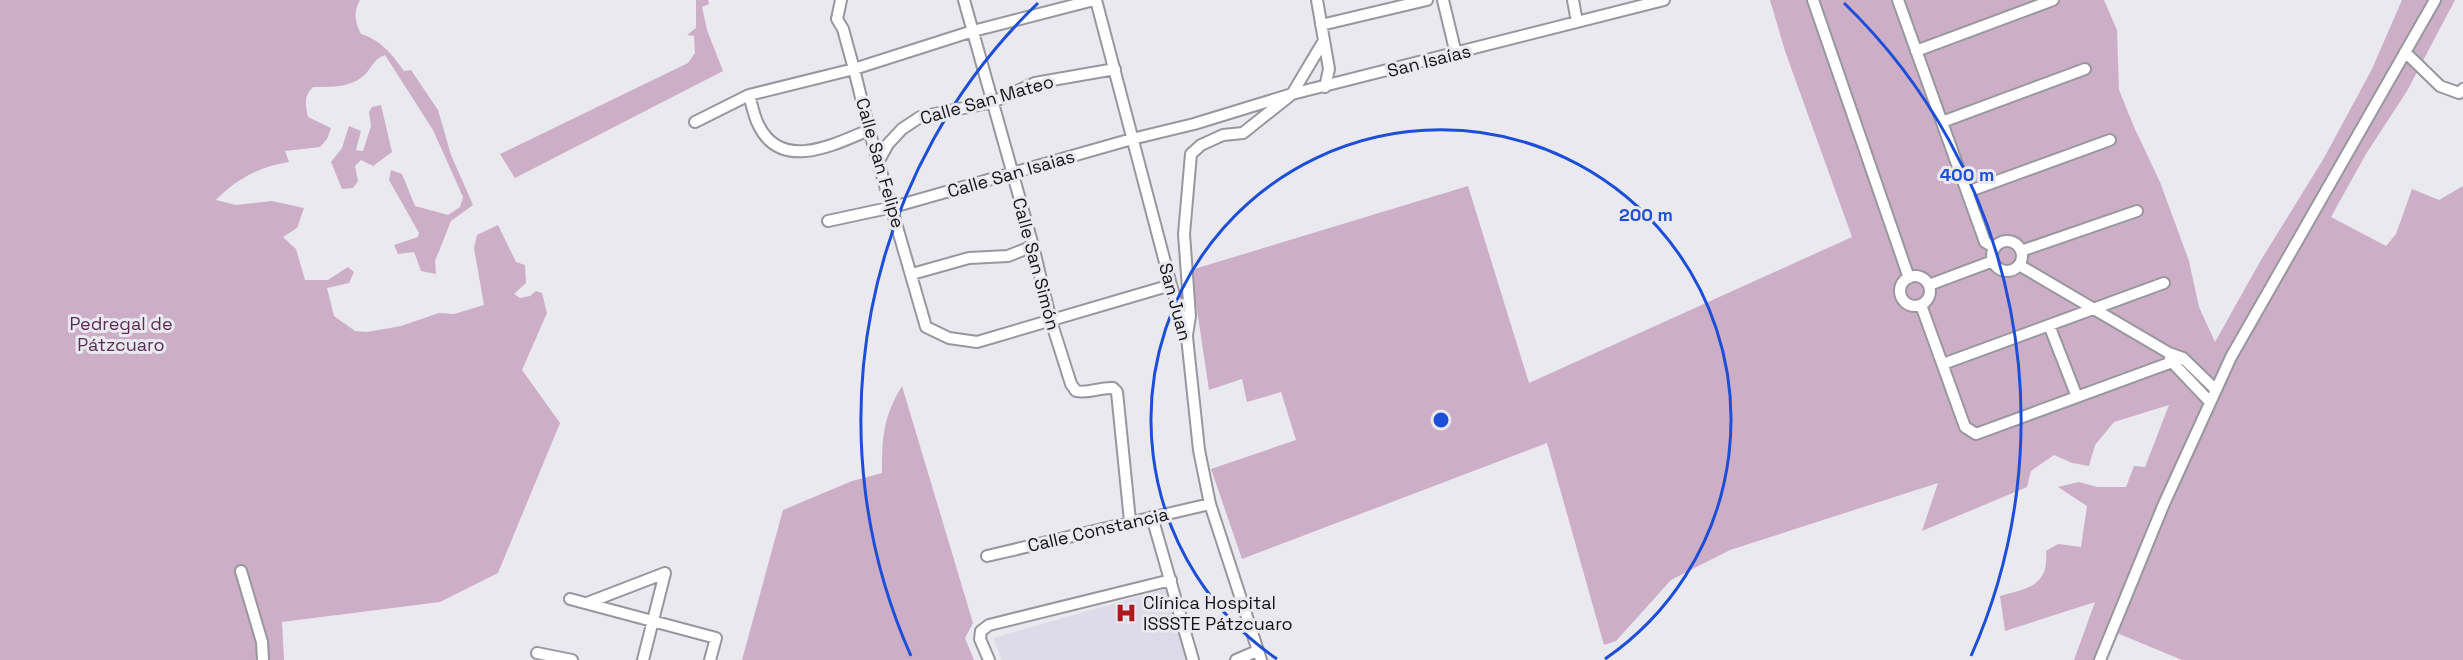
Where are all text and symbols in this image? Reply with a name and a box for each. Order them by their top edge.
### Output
street label: San Isaías [1385,39,1473,82]
street label: Calle San Mateo [917,69,1056,130]
street label: Calle San Felipe [851,95,910,231]
street label: Calle San Isaias [945,144,1077,203]
text: 400 m [1940,163,1994,186]
street label: Calle San Simón [1008,195,1065,333]
text: 200 m [1619,203,1673,226]
street label: San Juan [1154,260,1197,343]
park label: Pedregal de Pátzcuaro [69,312,173,356]
centre of rings [1431,410,1451,430]
street label: Calle Constancia [1025,502,1171,557]
place label: Clínica Hospital ISSSTE Pátzcuaro [1143,591,1293,635]
hospital icon: Clínica Hospital ISSSTE Pátzcuaro [1114,601,1138,625]

